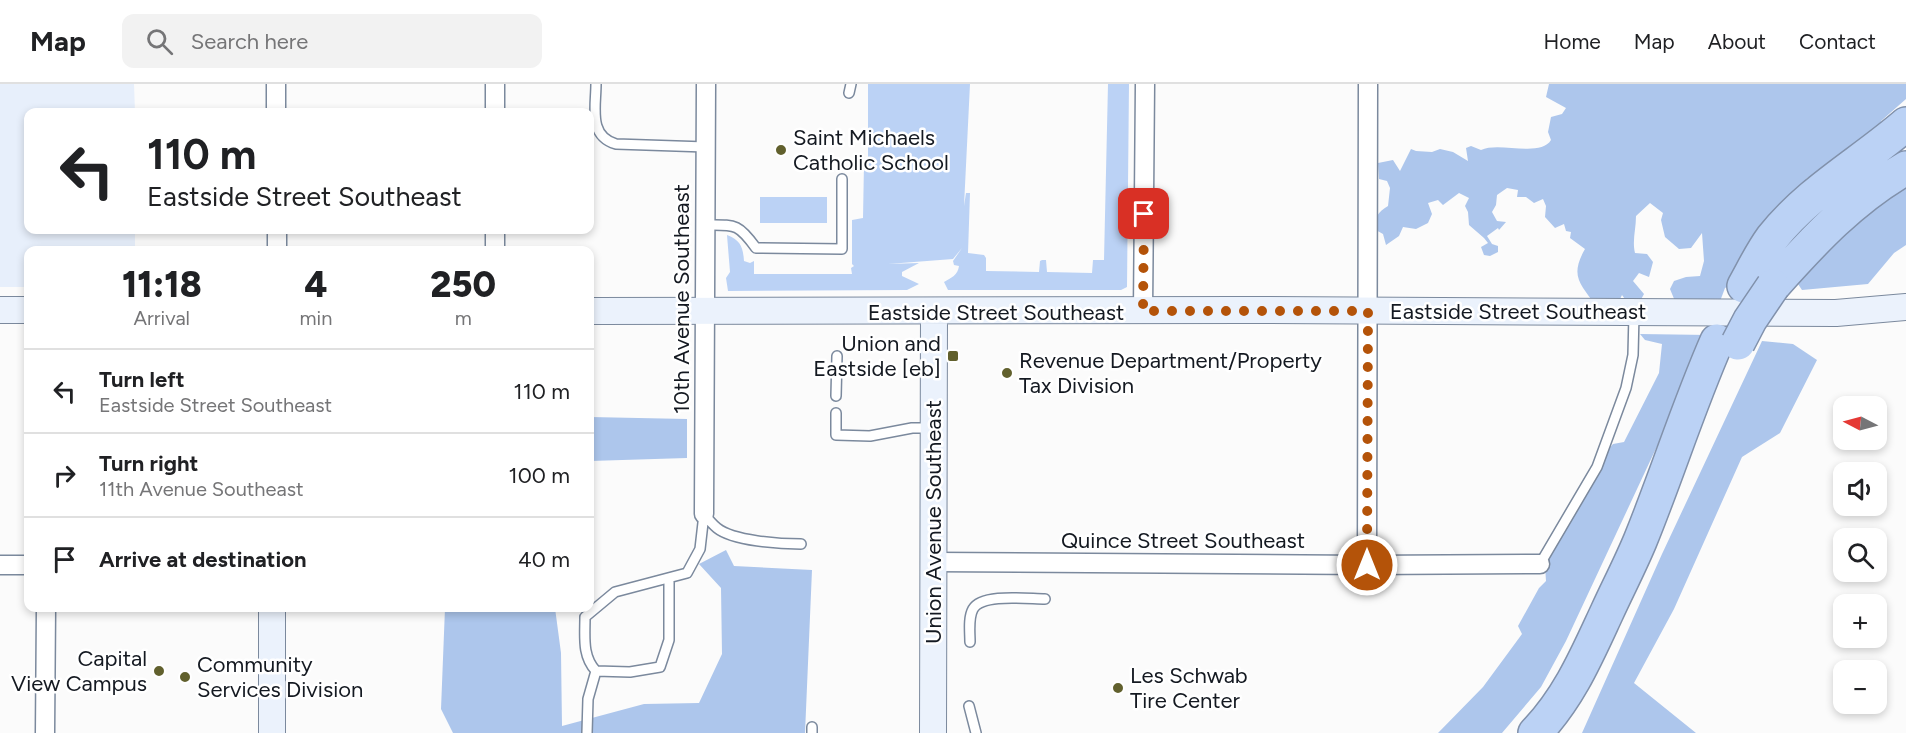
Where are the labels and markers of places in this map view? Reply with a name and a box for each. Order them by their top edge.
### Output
place label: Saint Michaels Catholic School [793,124,949,176]
marker: Saint Michaels Catholic School [774,143,788,157]
pin [1118,188,1169,239]
place label: Union and Eastside [eb] [813,330,941,382]
place label: Revenue Department/Property Tax Division [1019,347,1322,399]
marker: Union and Eastside [eb] [946,349,960,363]
marker: Revenue Department/Property Tax Division [1000,366,1014,380]
place label: Capital View Campus [11,645,147,697]
place label: Community Services Division [197,651,363,703]
place label: Les Schwab Tire Center [1130,662,1248,714]
marker: Capital View Campus [152,664,166,678]
marker: Community Services Division [178,670,192,684]
marker: Les Schwab Tire Center [1111,681,1125,695]

